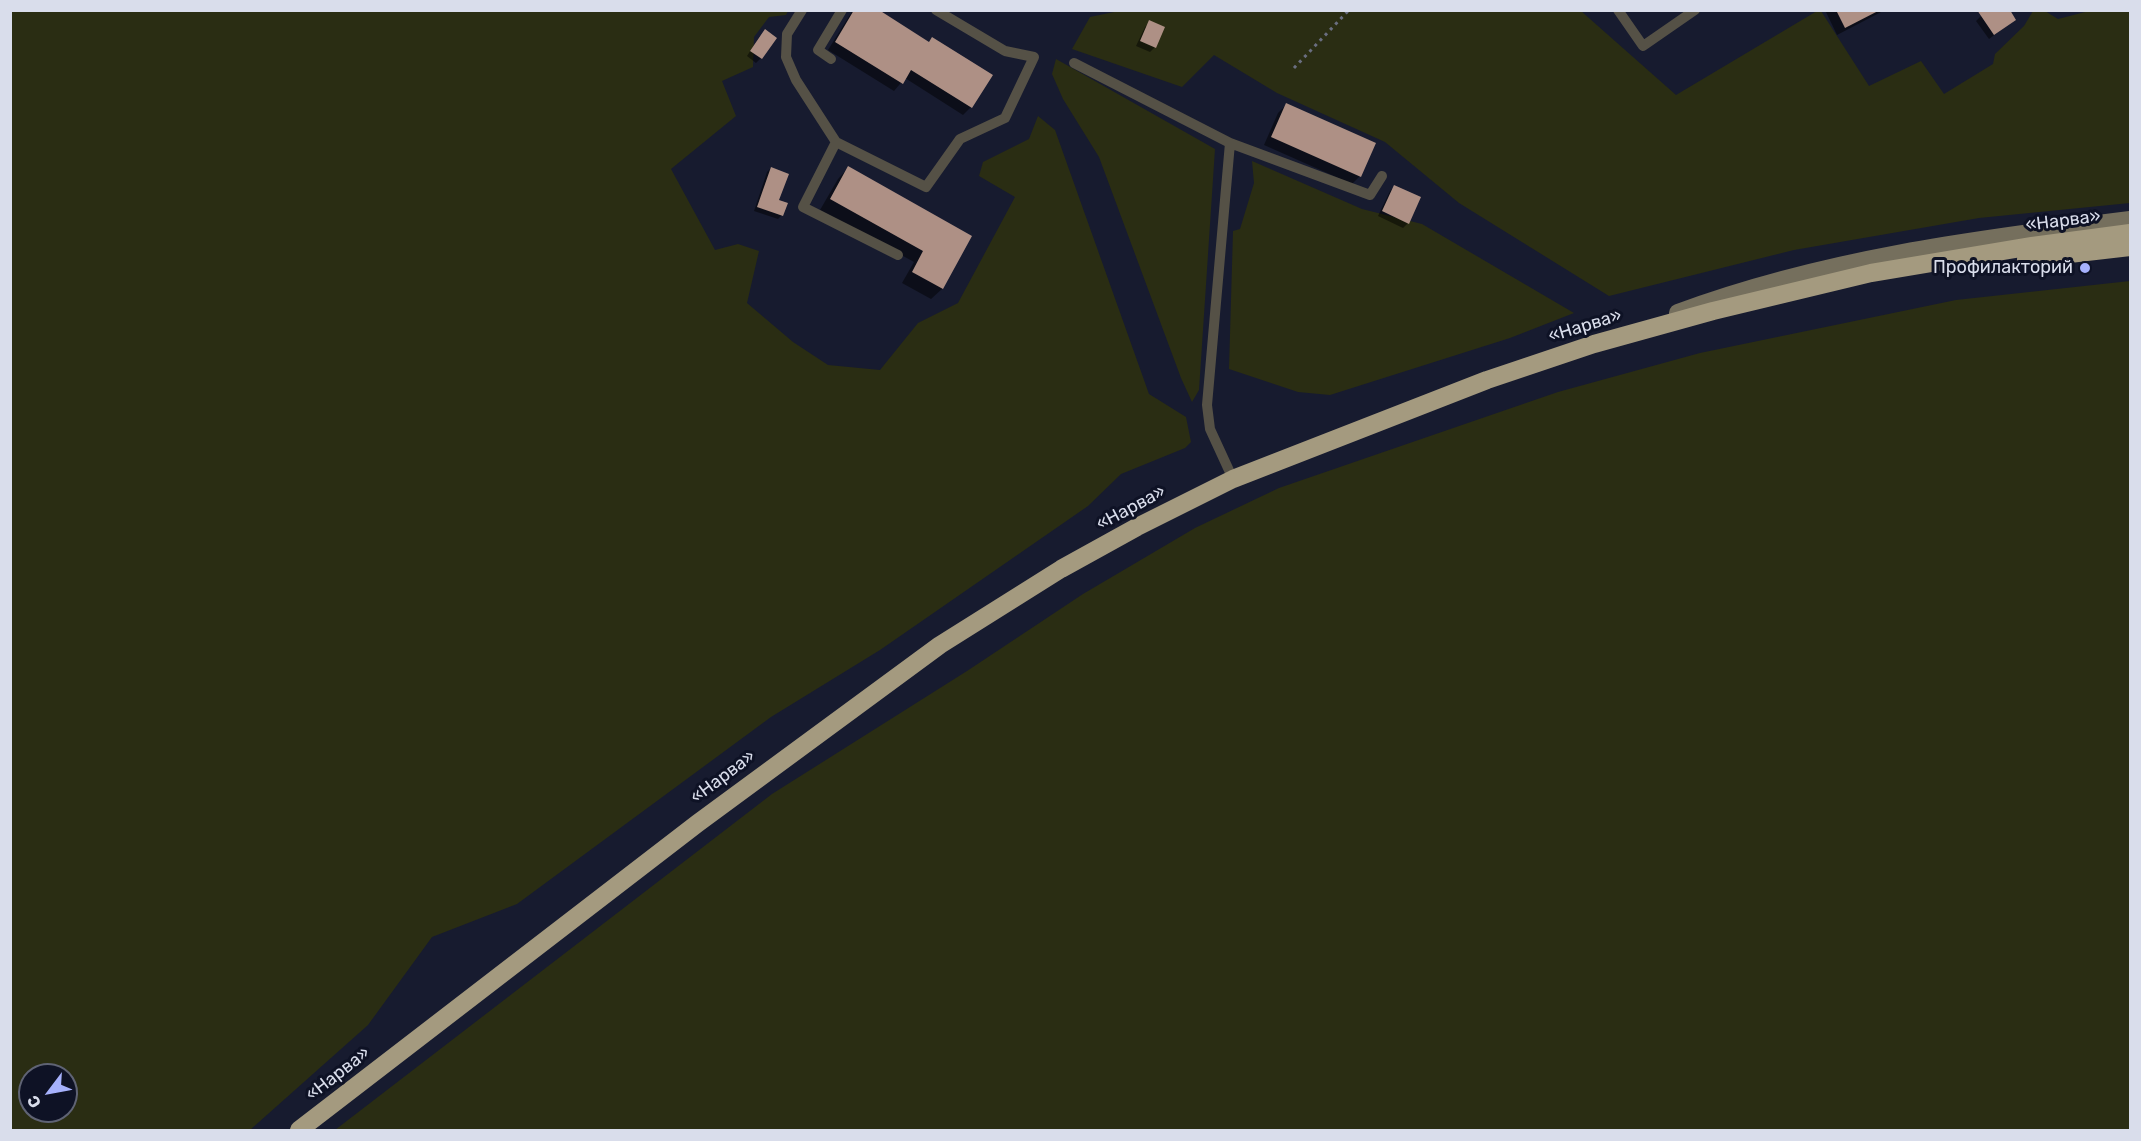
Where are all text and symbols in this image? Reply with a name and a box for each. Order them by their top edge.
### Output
street label: «Нарва» [2024,206,2102,236]
place label: Профилакторий [1933,257,2073,279]
marker: Профилакторий [2078,261,2092,275]
street label: «Нарва» [1546,305,1624,347]
street label: «Нарва» [1093,481,1169,535]
street label: «Нарва» [686,746,760,808]
street label: «Нарва» [302,1042,374,1106]
north arrow [18,1063,78,1123]
text: С [23,1092,45,1112]

